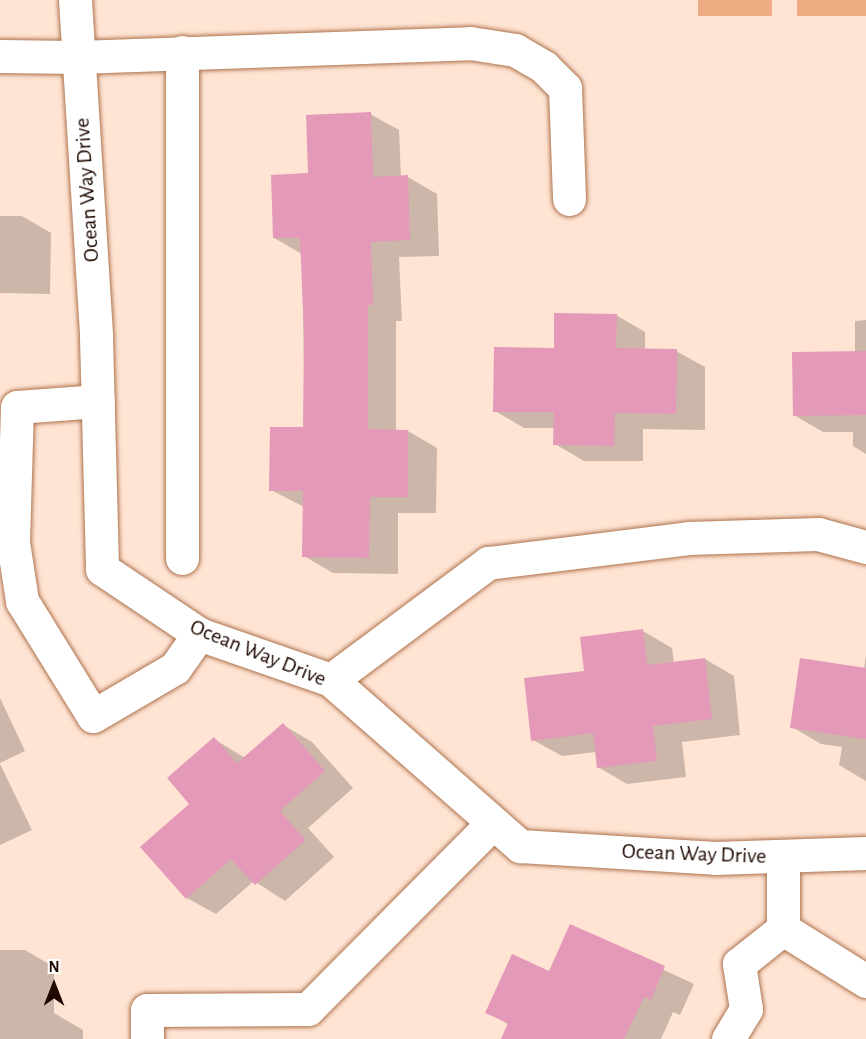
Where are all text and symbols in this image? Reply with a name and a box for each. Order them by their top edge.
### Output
street label: Ocean Way Drive [69,117,105,263]
street label: Ocean Way Drive [186,614,330,692]
street label: Ocean Way Drive [621,838,767,870]
north arrow [24,955,84,1015]
text: N [48,959,60,975]

